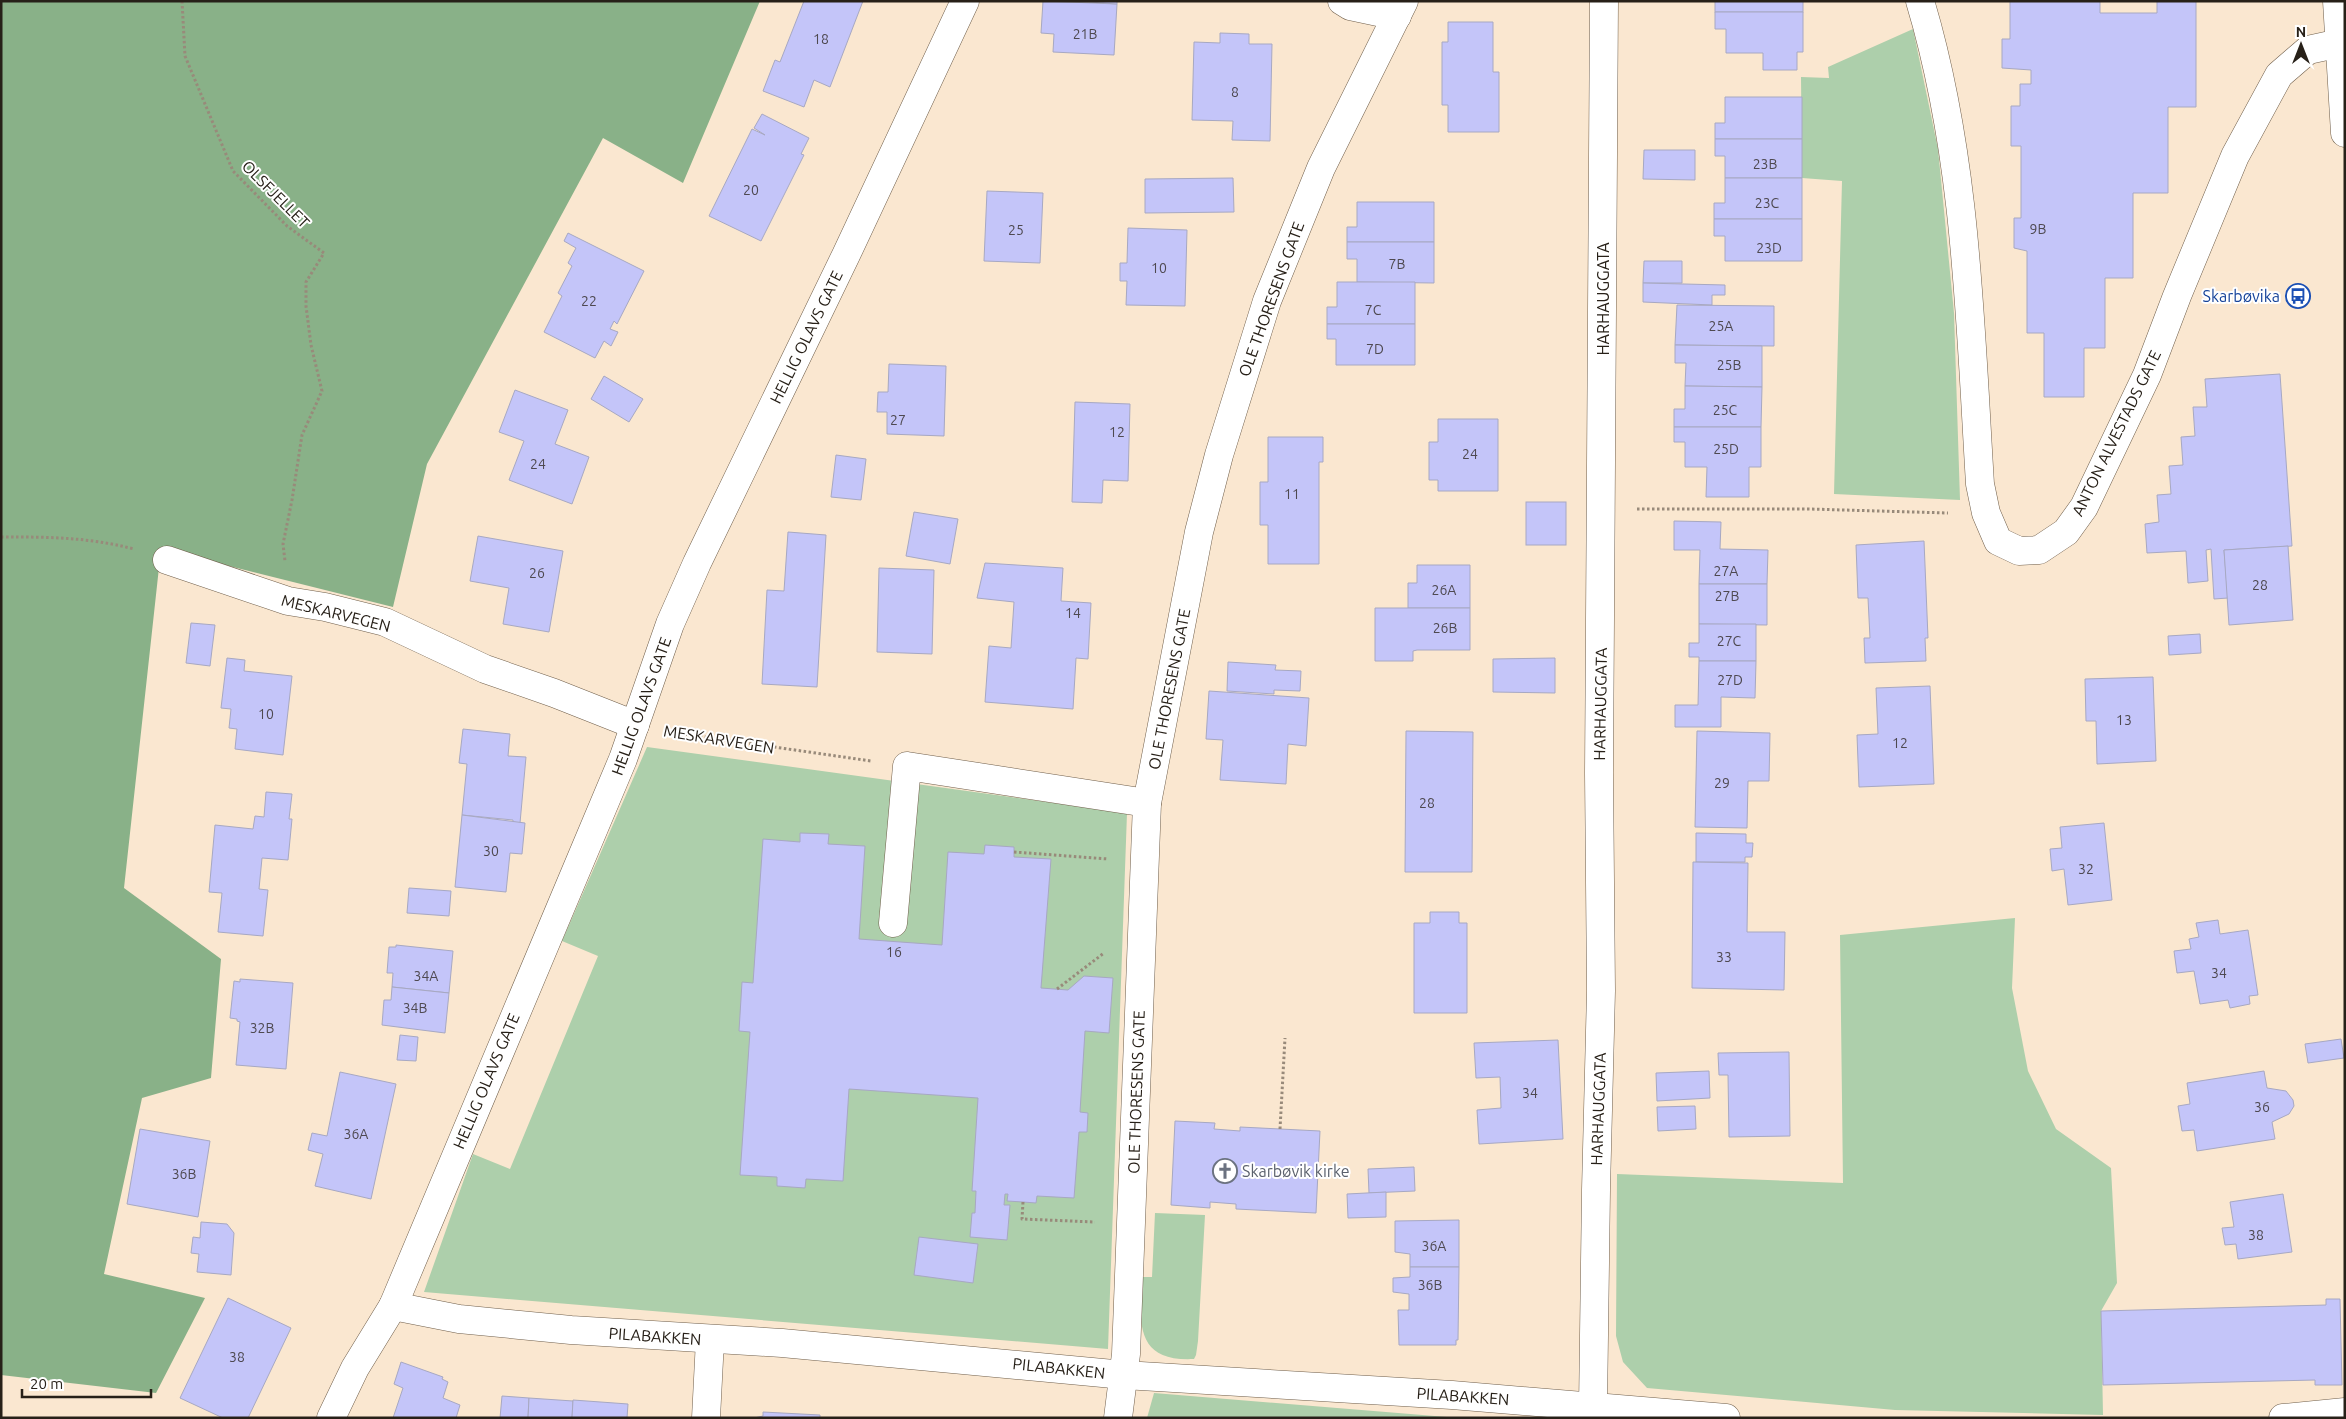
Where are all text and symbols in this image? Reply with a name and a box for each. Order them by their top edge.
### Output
north arrow [2276,20,2326,70]
text: N [2296,24,2306,40]
house number: 21B [1073,26,1097,42]
house number: 18 [813,31,829,47]
house number: 8 [1231,84,1239,100]
house number: 23B [1753,156,1777,172]
street label: OLSFJELLET [239,157,313,231]
house number: 20 [743,182,759,198]
house number: 23C [1755,195,1780,211]
street label: OLE THORESENS GATE [1235,219,1307,379]
house number: 9B [2030,221,2046,237]
house number: 25 [1008,222,1024,238]
house number: 23D [1756,240,1782,256]
street label: HARHAUGGATA [1594,242,1612,356]
house number: 7B [1389,256,1405,272]
house number: 10 [1151,260,1167,276]
street label: HELLIG OLAVS GATE [766,268,846,406]
bus stop icon: Skarbøvika [2285,283,2311,309]
place label: Skarbøvika [2203,287,2280,305]
house number: 22 [581,293,597,309]
house number: 7C [1365,302,1382,318]
house number: 25A [1709,318,1733,334]
house number: 7D [1366,341,1384,357]
street label: ANTON ALVESTADS GATE [2068,347,2164,519]
house number: 25B [1717,357,1741,373]
house number: 25C [1713,402,1738,418]
house number: 27 [890,412,906,428]
house number: 12 [1109,424,1125,440]
house number: 25D [1713,441,1739,457]
house number: 24 [1462,446,1478,462]
house number: 24 [530,456,546,472]
house number: 11 [1284,486,1300,502]
house number: 27A [1714,563,1738,579]
house number: 26 [529,565,545,581]
house number: 28 [2252,577,2268,593]
house number: 26A [1432,582,1456,598]
house number: 27B [1715,588,1739,604]
street label: MESKARVEGEN [280,591,392,635]
house number: 14 [1065,605,1081,621]
street label: OLE THORESENS GATE [1145,607,1193,771]
house number: 26B [1433,620,1457,636]
house number: 27C [1717,633,1742,649]
street label: HELLIG OLAVS GATE [608,635,674,777]
street label: HARHAUGGATA [1590,647,1610,761]
house number: 27D [1717,672,1743,688]
house number: 10 [258,706,274,722]
house number: 13 [2116,712,2132,728]
street label: MESKARVEGEN [662,721,776,757]
house number: 12 [1892,735,1908,751]
house number: 29 [1714,775,1730,791]
house number: 28 [1419,795,1435,811]
house number: 30 [483,843,499,859]
house number: 32 [2078,861,2094,877]
house number: 16 [886,944,902,960]
house number: 33 [1716,949,1732,965]
house number: 34 [2211,965,2227,981]
house number: 34A [414,968,438,984]
house number: 34B [403,1000,427,1016]
street label: HELLIG OLAVS GATE [449,1010,523,1152]
street label: OLE THORESENS GATE [1124,1010,1148,1174]
house number: 32B [250,1020,274,1036]
street label: HARHAUGGATA [1587,1052,1609,1166]
house number: 34 [1522,1085,1538,1101]
house number: 36 [2254,1099,2270,1115]
house number: 36A [344,1126,368,1142]
church icon: Skarbøvik kirke [1212,1158,1238,1184]
place label: Skarbøvik kirke [1242,1162,1350,1180]
house number: 36B [172,1166,196,1182]
house number: 38 [2248,1227,2264,1243]
house number: 36A [1422,1238,1446,1254]
house number: 36B [1418,1277,1442,1293]
street label: PILABAKKEN [608,1324,702,1348]
house number: 38 [229,1349,245,1365]
street label: PILABAKKEN [1012,1354,1106,1382]
scale bar [22,1366,151,1398]
text: 20 m [30,1375,63,1392]
street label: PILABAKKEN [1416,1384,1510,1408]

